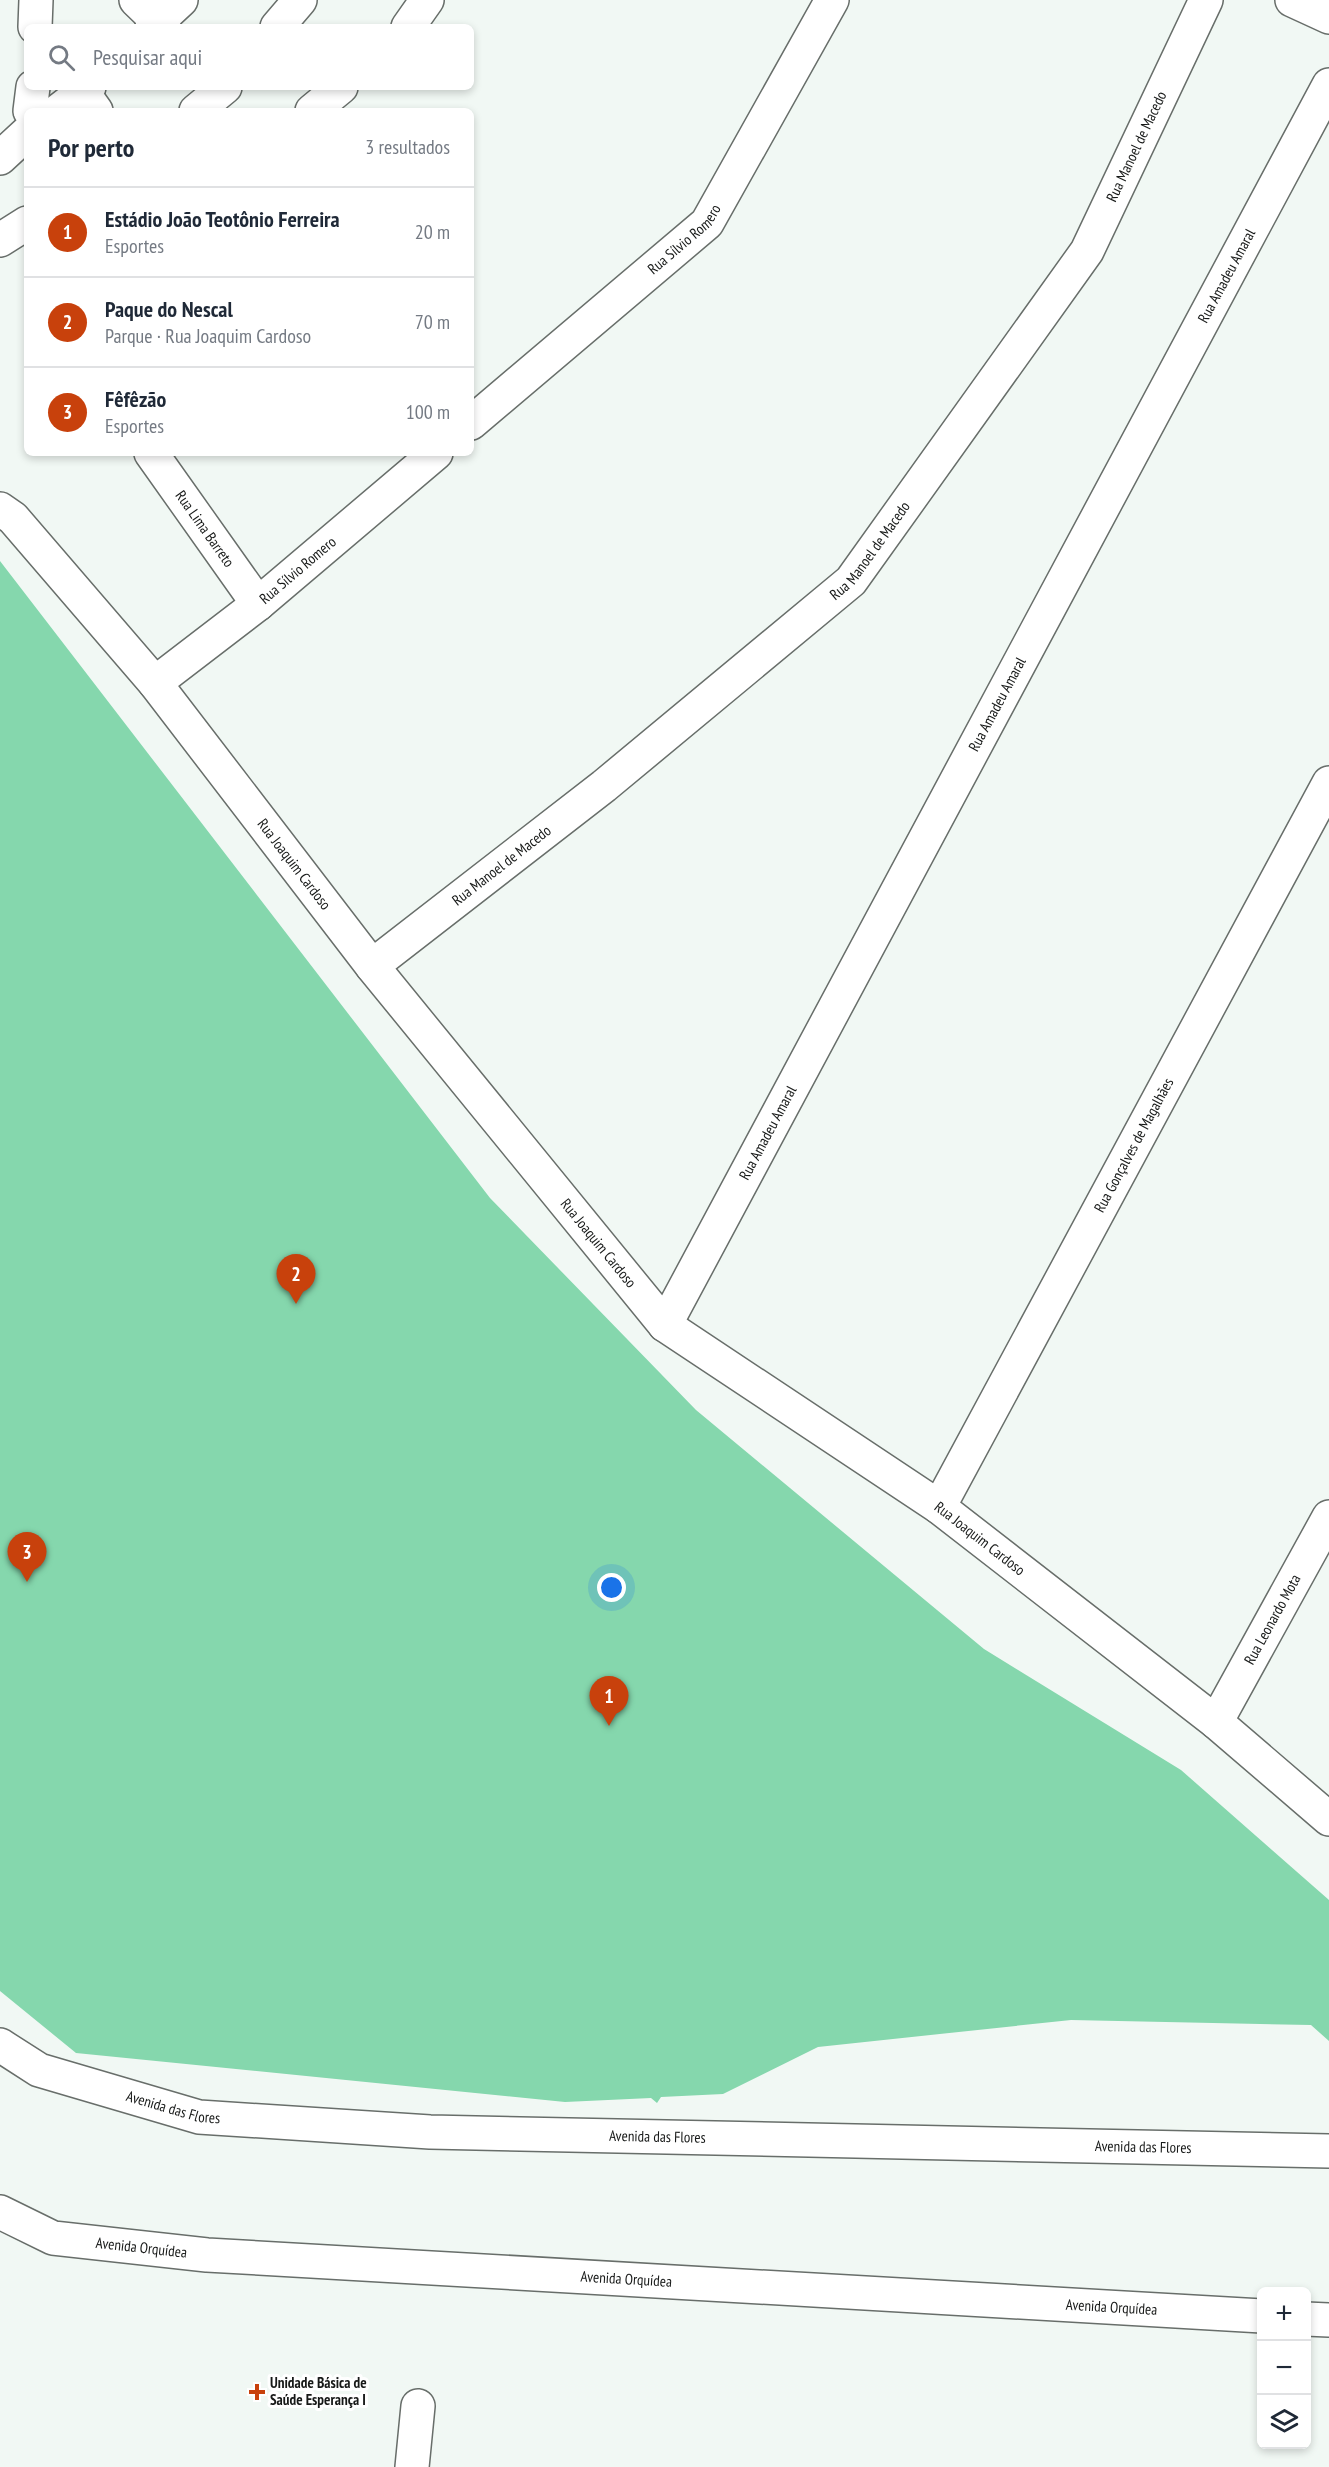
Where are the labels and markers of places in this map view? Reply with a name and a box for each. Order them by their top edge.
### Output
pin: 2 [276,1254,316,1304]
pin: 3 [8,1532,46,1582]
pin: 1 [590,1676,628,1726]
place label: Unidade Básica de Saúde Esperança I [270,2373,367,2409]
marker: Unidade Básica de Saúde Esperança I [248,2383,266,2401]

